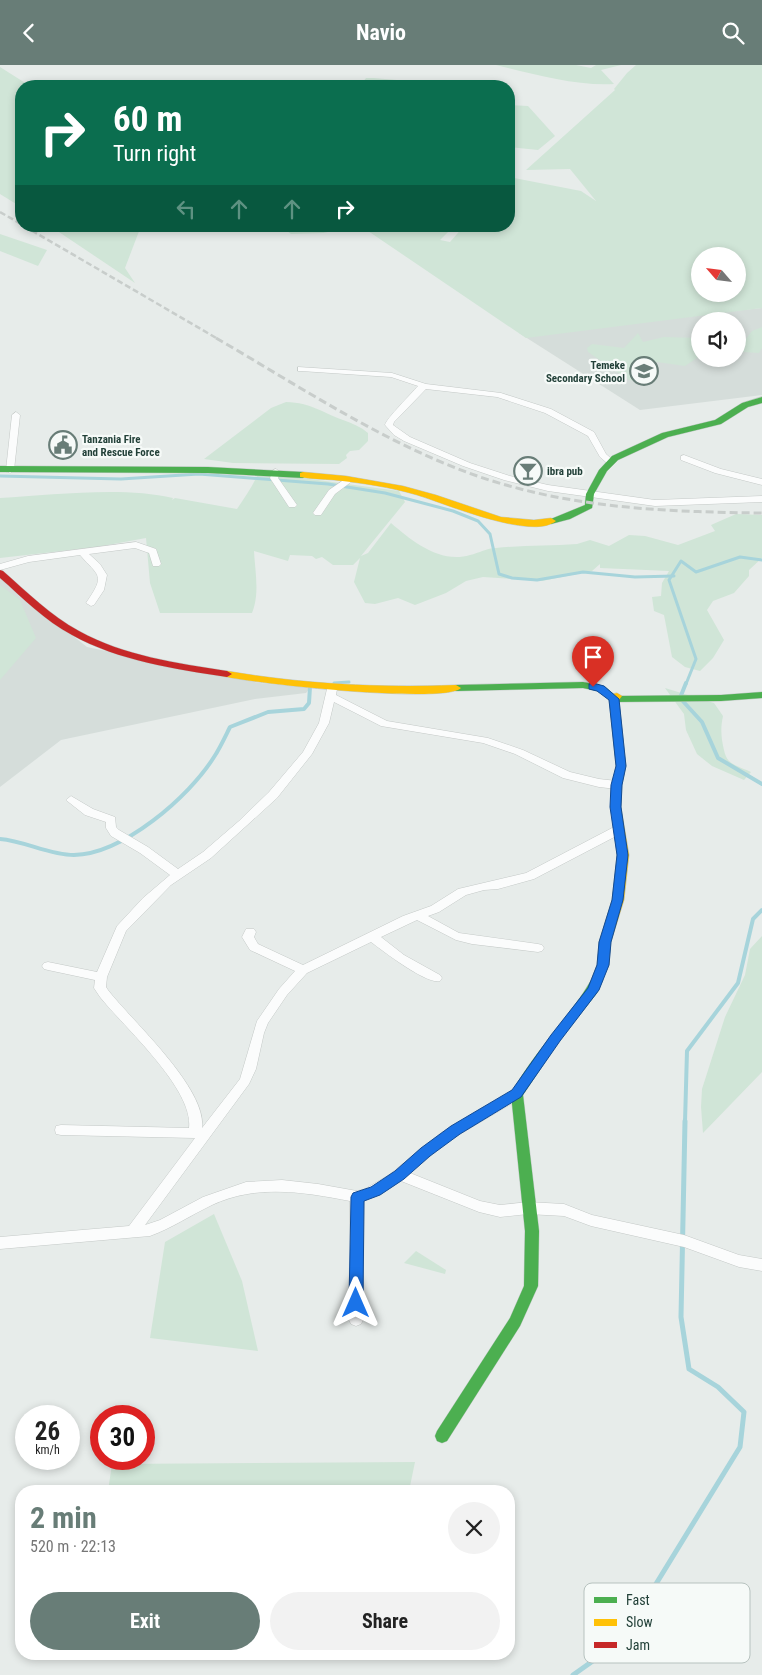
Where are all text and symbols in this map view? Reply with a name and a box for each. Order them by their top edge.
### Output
icon: back [15,19,43,47]
icon: search [719,19,747,47]
text: Navio [356,20,406,45]
text: 60 m [113,99,182,140]
icon: right [30,100,95,165]
text: Turn right [113,141,196,166]
icon: left [172,195,200,223]
icon: ahead [225,195,253,223]
icon: ahead [278,195,306,223]
icon: right [331,195,359,223]
north arrow [691,247,746,303]
map controls [691,247,746,367]
button: sound [691,312,746,367]
school or university icon: Temeke Secondary School [629,356,659,386]
place label: Temeke Secondary School [546,359,625,385]
public building icon: Tanzania Fire and Rescue Force [48,430,78,460]
place label: Tanzania Fire and Rescue Force [82,433,160,459]
bar icon: ibra pub [513,456,543,486]
place label: ibra pub [547,465,583,478]
pin [572,636,614,687]
icon: arrive [579,643,607,671]
position arrow [329,1276,381,1328]
speed limit sign: 30 [90,1405,155,1470]
text: 26 [35,1417,60,1446]
text: km/h [35,1443,60,1457]
text: 2 min [30,1500,97,1535]
button: close [448,1502,500,1554]
text: 520 m · 22:13 [30,1537,116,1556]
legend [584,1583,750,1663]
button: Exit [30,1592,260,1650]
button: Share [270,1592,500,1650]
text: Fast [626,1592,650,1608]
text: Slow [626,1614,653,1630]
text: Jam [626,1637,650,1653]

